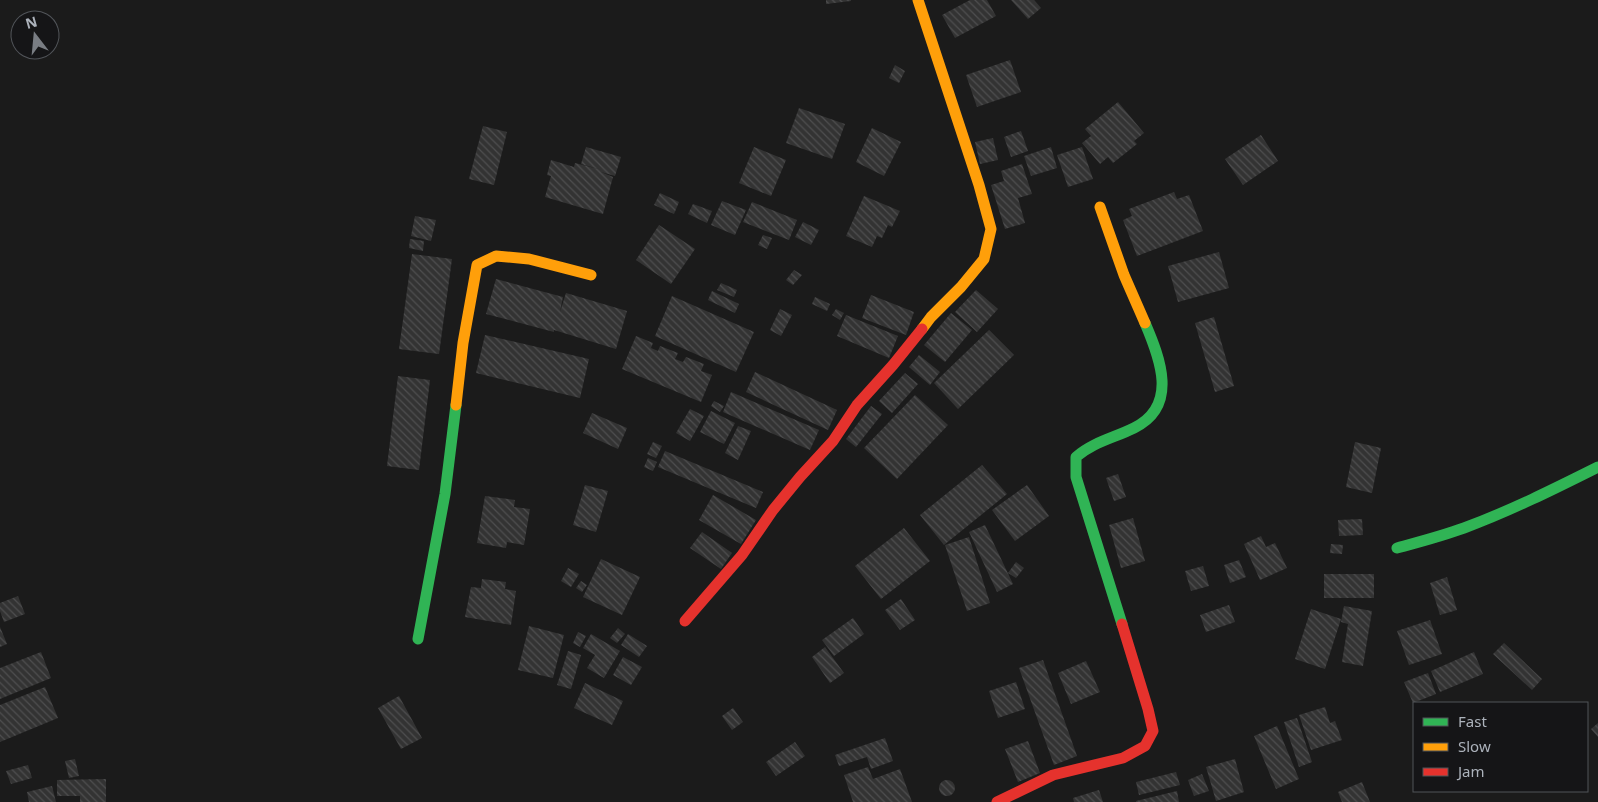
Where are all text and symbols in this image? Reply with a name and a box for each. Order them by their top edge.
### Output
north arrow [10,10,60,60]
text: N [23,11,39,33]
legend [1413,702,1588,792]
text: Fast [1458,711,1487,731]
text: Slow [1458,736,1491,756]
text: Jam [1456,761,1485,781]

